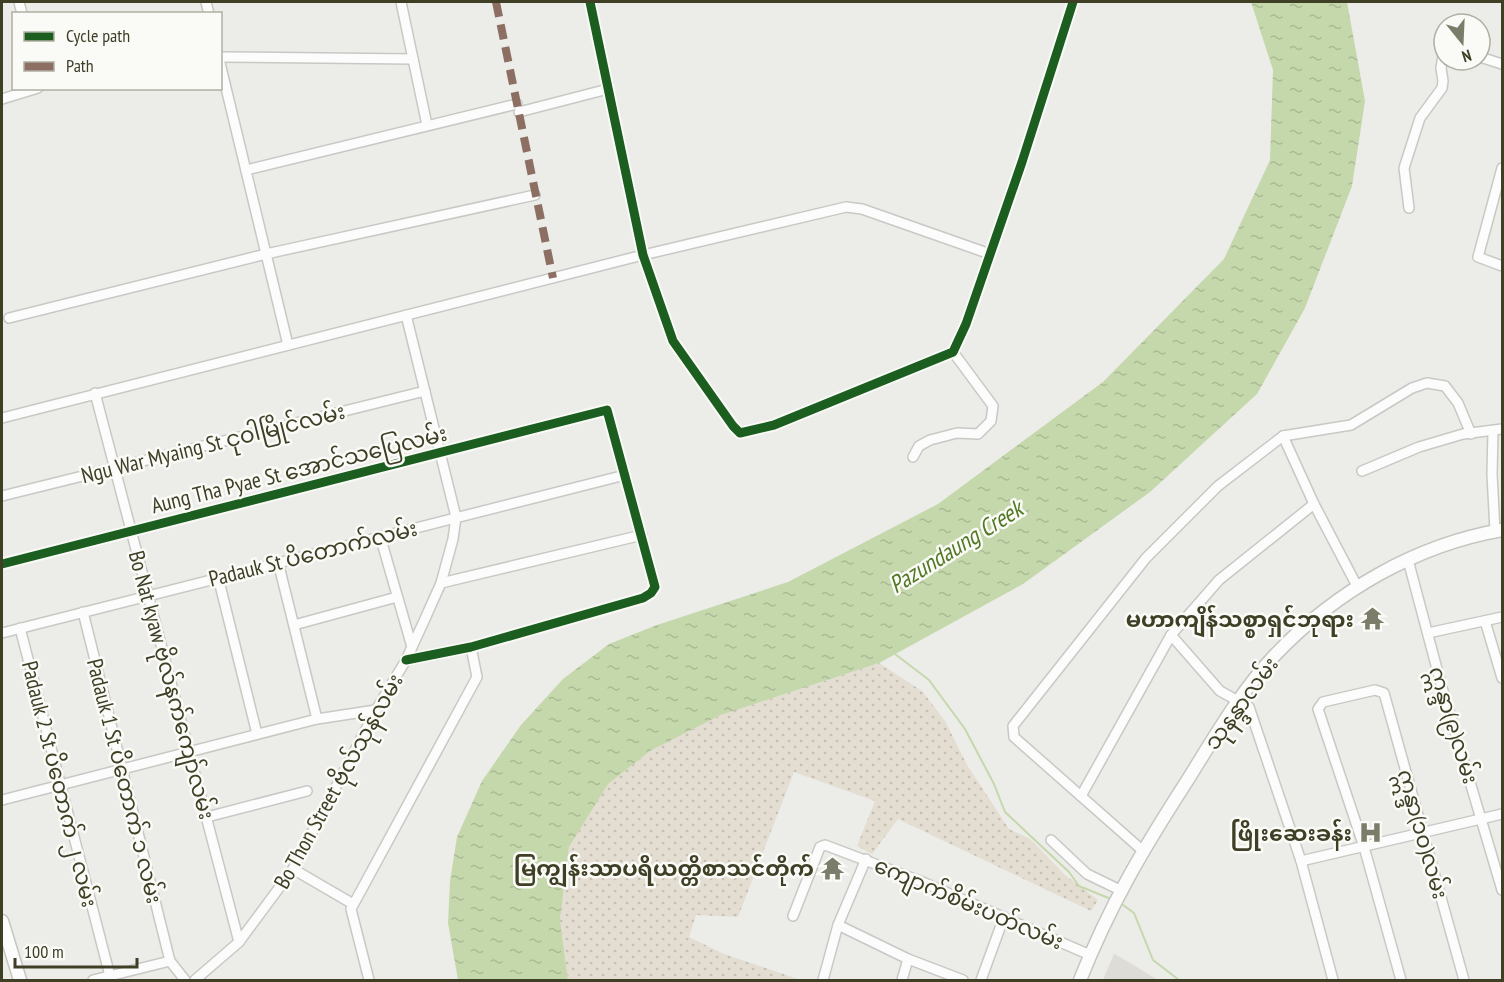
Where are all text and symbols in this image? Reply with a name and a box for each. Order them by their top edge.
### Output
legend [12,12,222,90]
north arrow [1432,12,1492,72]
text: Cycle path [66,24,130,47]
text: N [1459,45,1474,67]
text: Path [66,54,94,77]
street label: Ngu War Myaing St ငုဝါမြိုင်လမ်း [78,396,349,493]
street label: Aung Tha Pyae St အောင်သပြေလမ်း [148,418,451,523]
water label: Pazundaung Creek [883,492,1031,600]
street label: Padauk St ပိတောက်လမ်း [206,513,420,592]
street label: Bo Nat kyaw ဗိုလ်နက်ကျော်လမ်း [118,547,222,824]
place label: မဟာကျိန်သစ္စာရှင်ဘုရား [1126,604,1354,638]
temple icon: မဟာကျိန်သစ္စာရှင်ဘုရား [1359,606,1385,632]
street label: သုနန္ဒာလမ်း [1197,650,1288,758]
street label: Padauk 1 St ပိတောက် ၁ လမ်း [81,655,170,906]
street label: Padauk 2 St ပိတောက် ၂ လမ်း [12,658,105,911]
street label: ဣန္ဒာ(၉)လမ်း [1419,663,1486,788]
street label: Bo Thon Street ဗိုလ်သုန်လမ်း [266,668,412,895]
street label: ဣန္ဒာ(၁၀)လမ်း [1387,766,1456,903]
place label: ဖြိုးဆေးခန်း [1231,818,1352,851]
hospital icon: ဖြိုးဆေးခန်း [1357,820,1383,846]
street label: ကျောက်စိမ်းပတ်လမ်း [868,850,1068,960]
place label: မြကျွန်းသာပရိယတ္တိစာသင်တိုက် [514,853,814,888]
temple icon: မြကျွန်းသာပရိယတ္တိစာသင်တိုက် [819,855,845,881]
scale bar [15,931,136,969]
text: 100 m [24,940,64,963]

